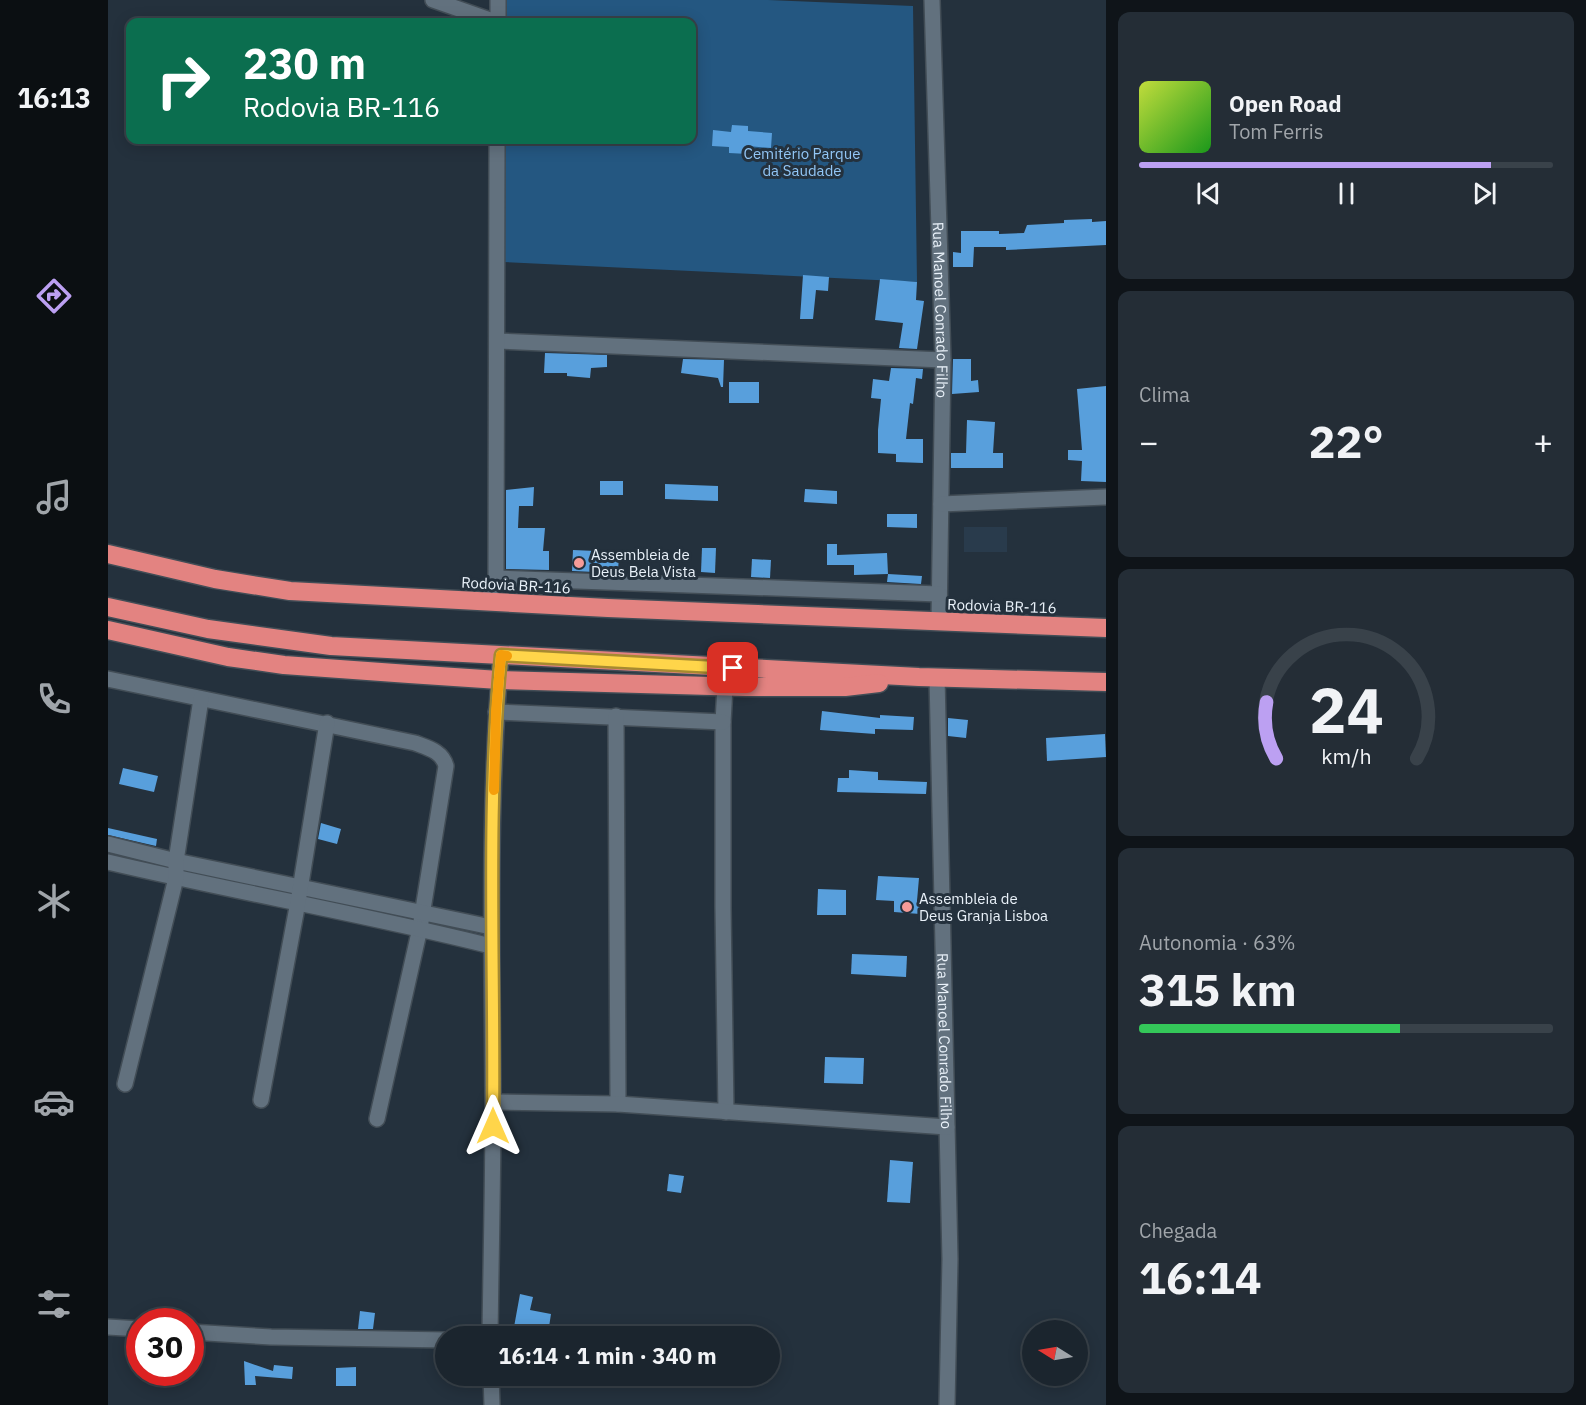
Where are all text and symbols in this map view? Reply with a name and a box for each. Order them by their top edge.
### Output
text: 230 m [243,36,366,91]
icon: right [144,42,222,120]
text: 16:13 [17,80,91,115]
text: Rodovia BR-116 [243,89,440,124]
text: Open Road [1229,89,1342,118]
text: Tom Ferris [1229,118,1324,145]
park label: Cemitério Parque da Saudade [744,144,860,180]
icon: previous [1192,177,1225,210]
icon: pause [1330,177,1363,210]
icon: next [1468,177,1501,210]
street label: Rua Manoel Conrado Filho [929,221,953,398]
icon: directions [33,275,75,317]
text: Clima [1139,381,1190,408]
text: 22° [1308,412,1384,470]
text: − [1139,420,1159,463]
text: + [1533,420,1553,463]
icon: music [33,476,75,518]
place label: Assembleia de Deus Bela Vista [591,545,696,581]
marker: Assembleia de Deus Bela Vista [572,556,586,570]
street label: Rodovia BR-116 [461,573,571,597]
street label: Rodovia BR-116 [947,595,1057,617]
pin [707,642,758,693]
icon: arrive [716,651,749,684]
text: 24 [1309,670,1383,751]
icon: phone [33,678,75,720]
text: km/h [1321,743,1371,771]
icon: climate [33,880,75,922]
place label: Assembleia de Deus Granja Lisboa [919,889,1048,925]
marker: Assembleia de Deus Granja Lisboa [900,900,914,914]
text: Autonomia · 63% [1139,929,1296,956]
street label: Rua Manoel Conrado Filho [934,953,957,1129]
text: 315 km [1139,960,1297,1018]
icon: car [33,1081,75,1123]
position arrow [461,1094,525,1158]
text: Chegada [1139,1217,1217,1244]
text: 16:14 [1139,1248,1262,1306]
icon: filters [33,1283,75,1325]
speed limit sign: 30 [126,1308,204,1386]
north arrow [1022,1320,1088,1386]
map controls [1022,1320,1088,1386]
text: 16:14 · 1 min · 340 m [498,1341,717,1370]

